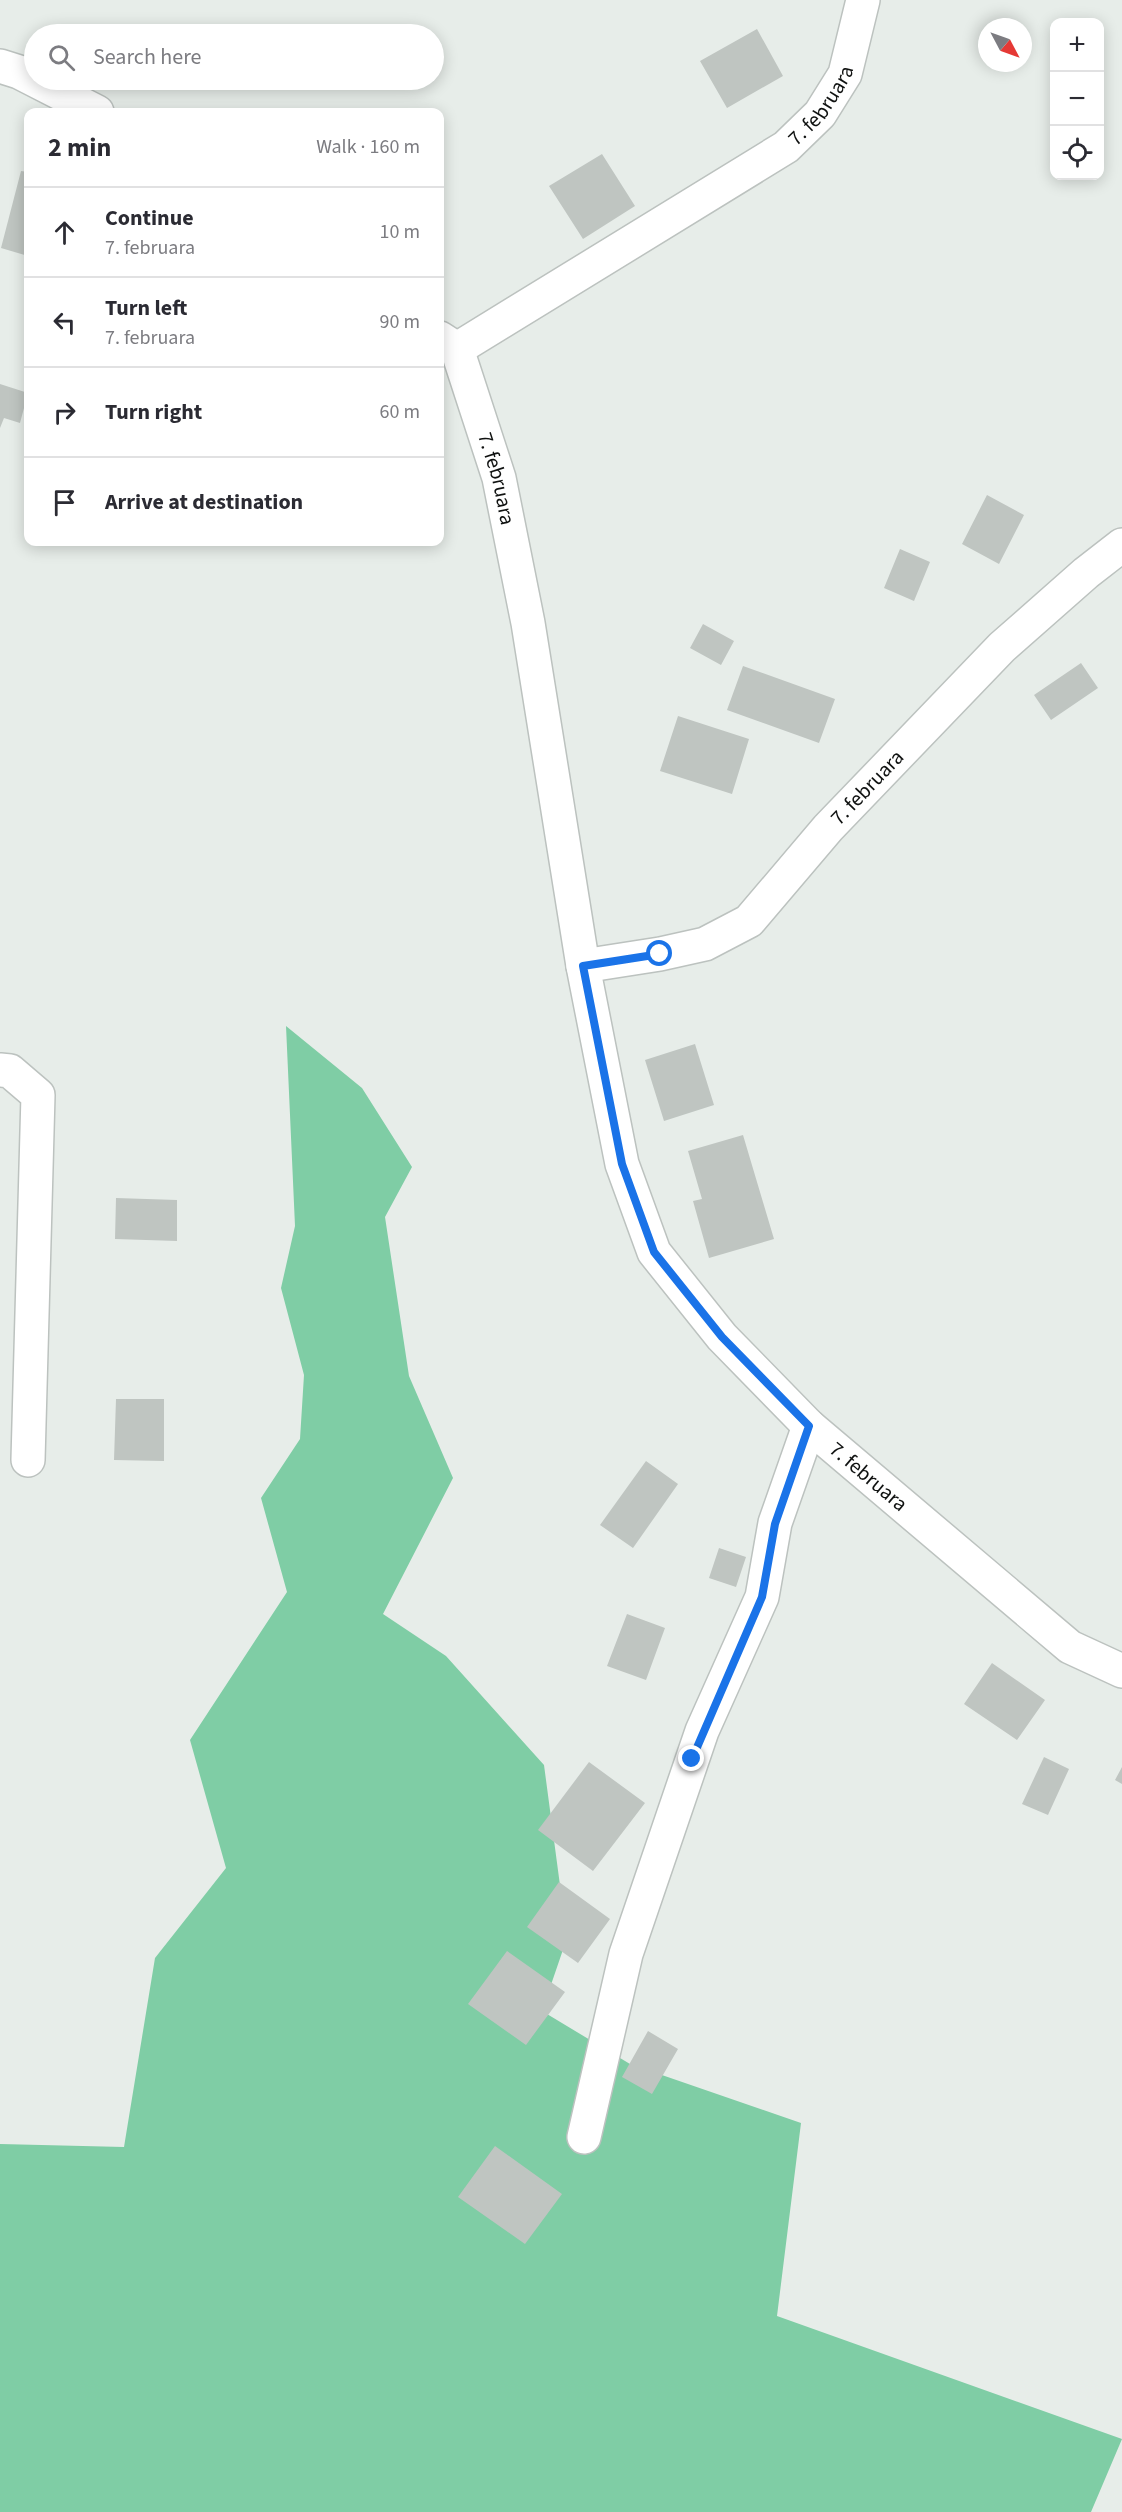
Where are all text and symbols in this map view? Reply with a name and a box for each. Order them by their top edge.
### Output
north arrow [978,18,1032,72]
map controls [1050,18,1104,180]
button: + [1050,18,1104,72]
search box [24,24,444,90]
icon: search [45,41,78,74]
text: Search here [93,41,201,73]
street label: 7. februara [781,63,861,152]
button: − [1050,72,1104,126]
button: locate [1050,126,1104,180]
text: 2 min [48,129,111,166]
text: Walk · 160 m [316,133,420,161]
text: Continue [105,202,194,234]
icon: ahead [48,216,81,249]
text: 10 m [380,218,420,246]
text: 7. februara [105,234,195,262]
text: Turn left [105,292,187,324]
icon: left [48,306,81,339]
text: 90 m [380,308,420,336]
text: 7. februara [105,324,195,352]
icon: right [48,396,81,429]
text: Turn right [105,396,202,428]
text: 60 m [380,398,420,426]
street label: 7. februara [470,428,523,527]
icon: arrive [48,486,81,519]
text: Arrive at destination [105,486,303,518]
street label: 7. februara [823,743,911,832]
route start [646,940,672,966]
street label: 7. februara [823,1434,914,1518]
route end [678,1745,704,1771]

